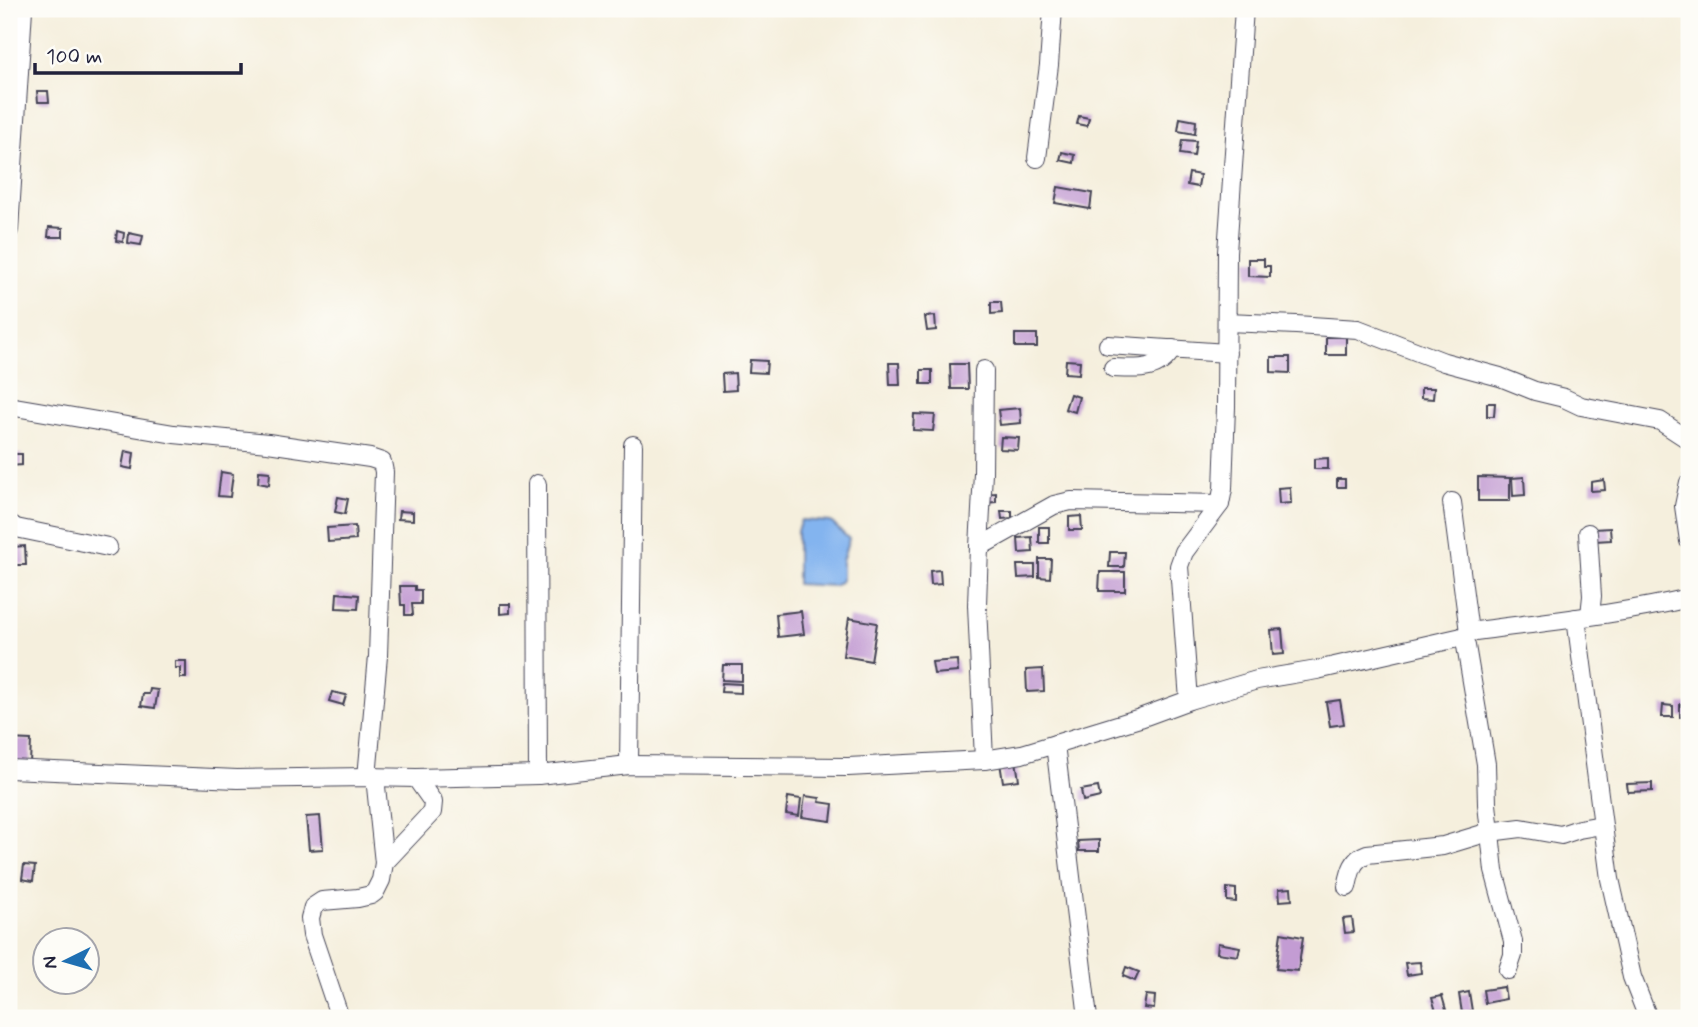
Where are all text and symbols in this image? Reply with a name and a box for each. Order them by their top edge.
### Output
scale bar [35,32,242,76]
text: 100 m [46,43,102,71]
north arrow [32,926,102,996]
text: N [38,955,64,970]

